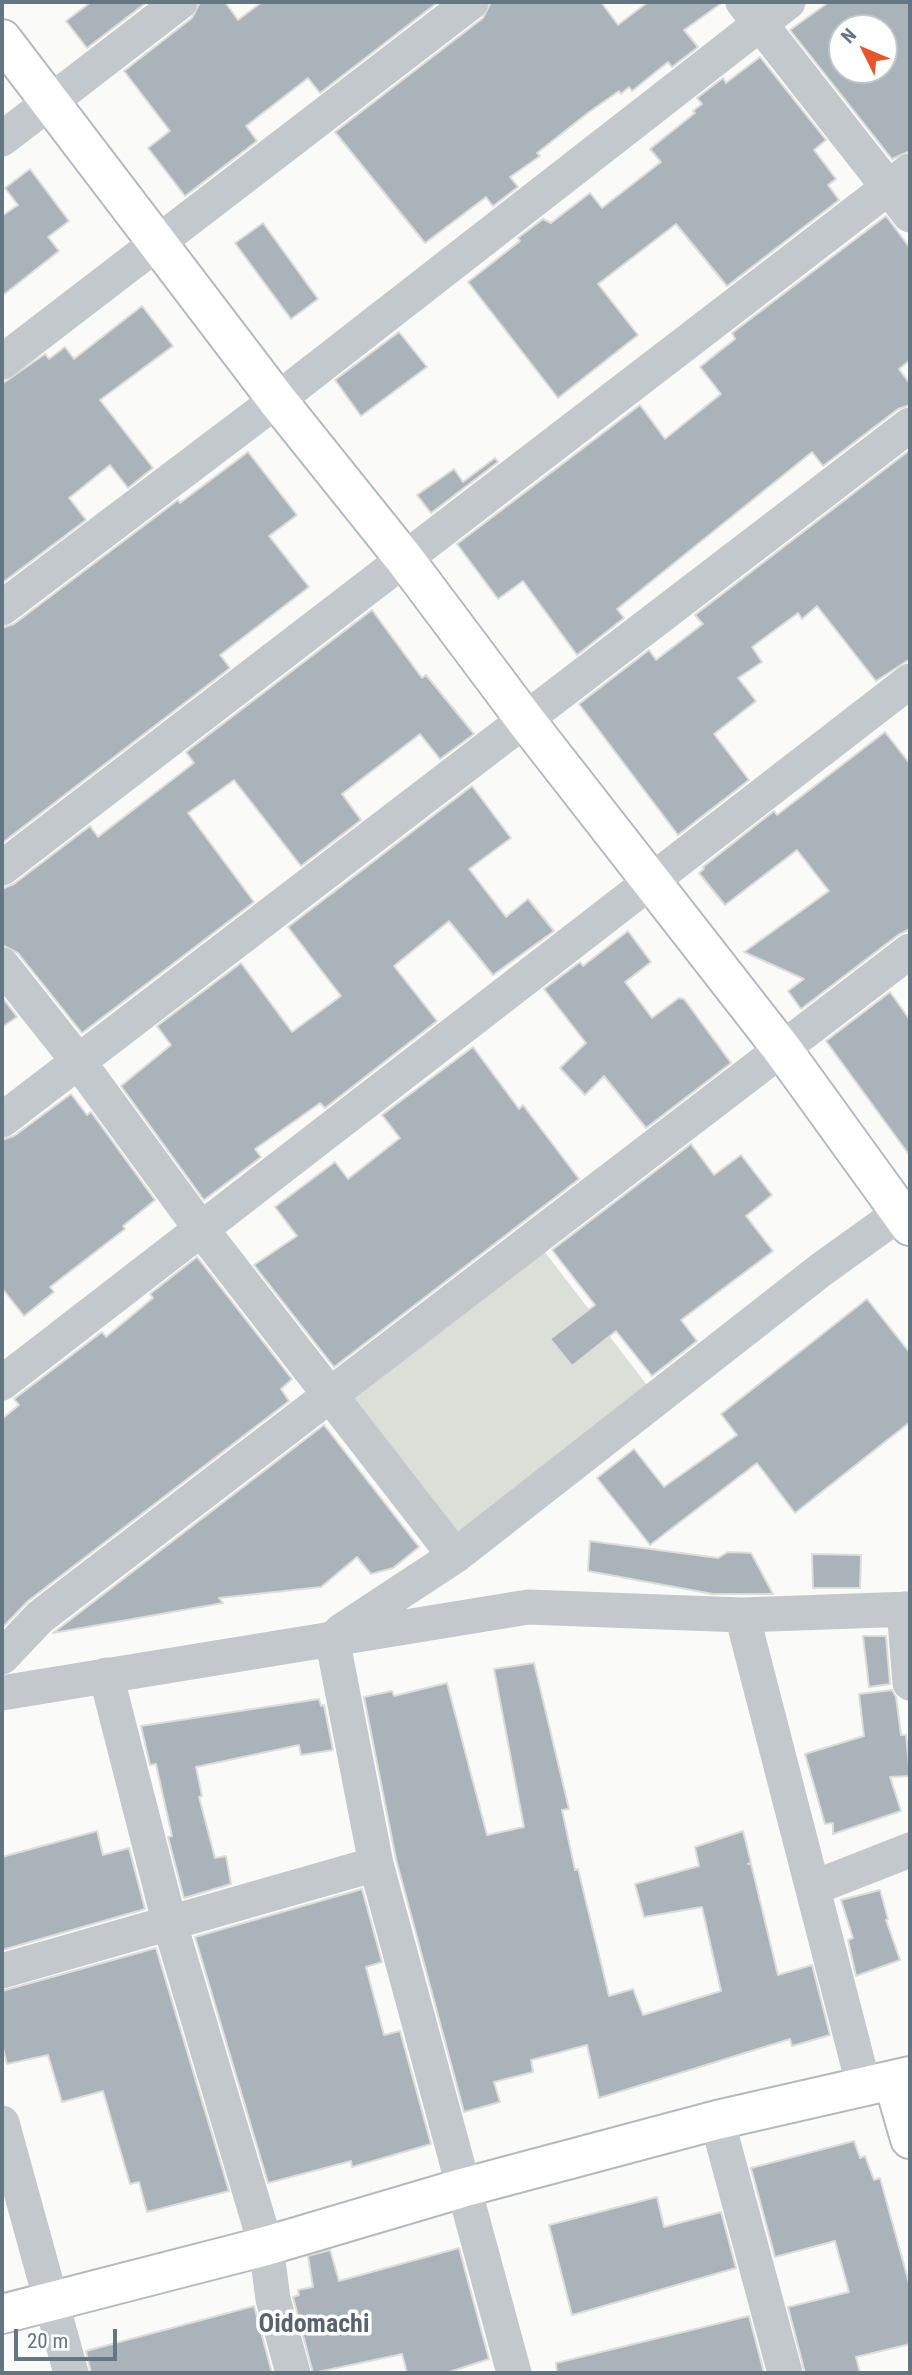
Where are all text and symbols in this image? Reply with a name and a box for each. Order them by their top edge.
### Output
north arrow [828,14,898,84]
text: N [836,24,861,48]
district label: Oidomachi [259,2309,369,2341]
scale bar [18,2316,121,2360]
text: 20 m [27,2329,68,2353]

